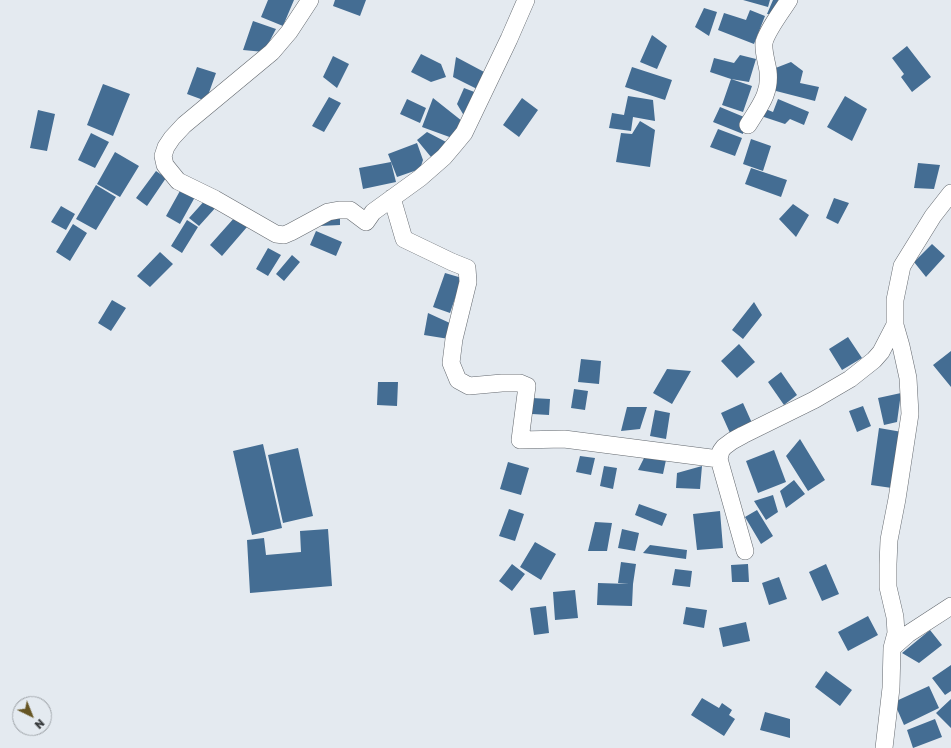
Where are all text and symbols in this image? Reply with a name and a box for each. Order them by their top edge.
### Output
north arrow [12,696,52,736]
text: N [32,717,47,732]

